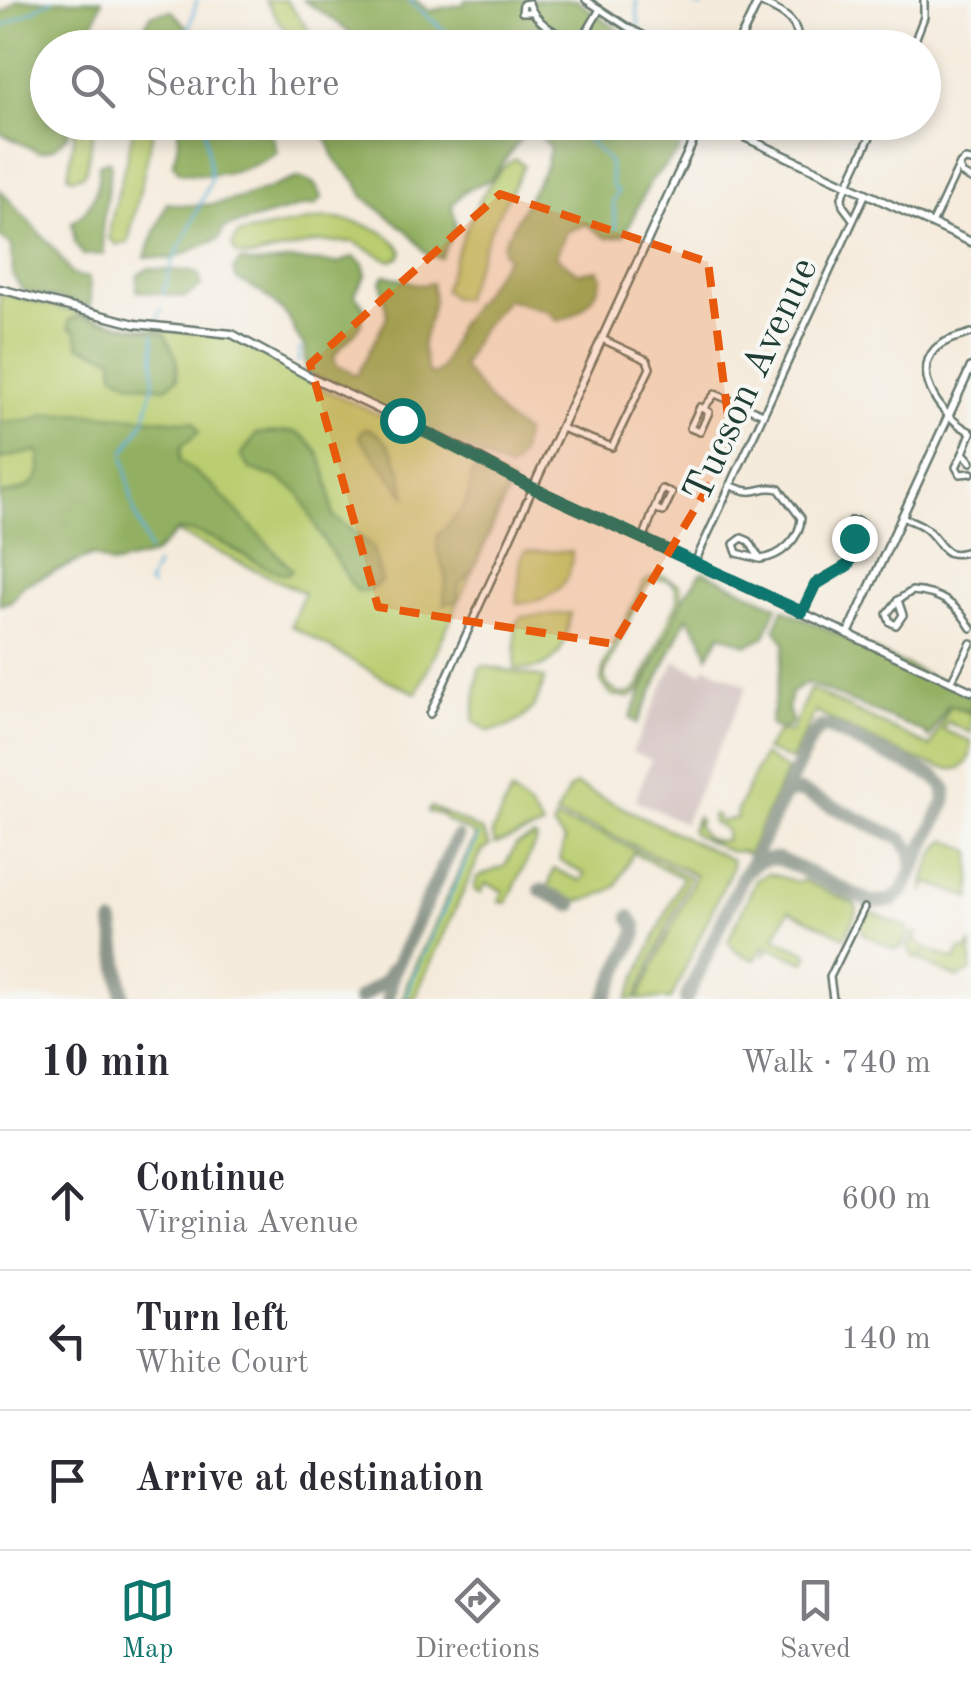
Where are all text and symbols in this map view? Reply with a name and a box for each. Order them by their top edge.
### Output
search box [30,30,941,140]
icon: search [65,58,120,113]
text: Search here [145,66,340,104]
street label: Tucson Avenue [679,252,827,509]
route start [380,398,426,444]
route end [832,516,878,562]
text: 10 min [40,1043,170,1085]
text: Walk · 740 m [741,1048,931,1080]
text: Continue [135,1161,285,1199]
icon: ahead [40,1173,95,1228]
text: 600 m [841,1184,931,1216]
text: Virginia Avenue [135,1208,358,1240]
text: Turn left [135,1301,288,1339]
icon: left [40,1313,95,1368]
text: 140 m [841,1324,931,1356]
text: White Court [135,1348,309,1380]
icon: arrive [40,1453,95,1508]
text: Arrive at destination [135,1461,484,1499]
tab: Map [120,1573,175,1668]
tab: Directions [415,1573,540,1668]
tab: Saved [780,1573,851,1668]

